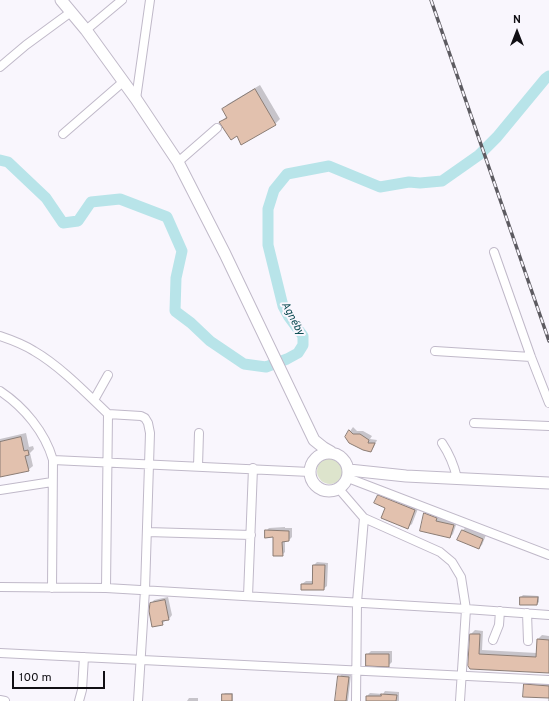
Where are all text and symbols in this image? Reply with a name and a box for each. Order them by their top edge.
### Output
north arrow [497,12,537,52]
text: N [513,13,521,27]
water label: Agnéby [278,300,306,338]
scale bar [14,663,107,689]
text: 100 m [19,670,52,686]

